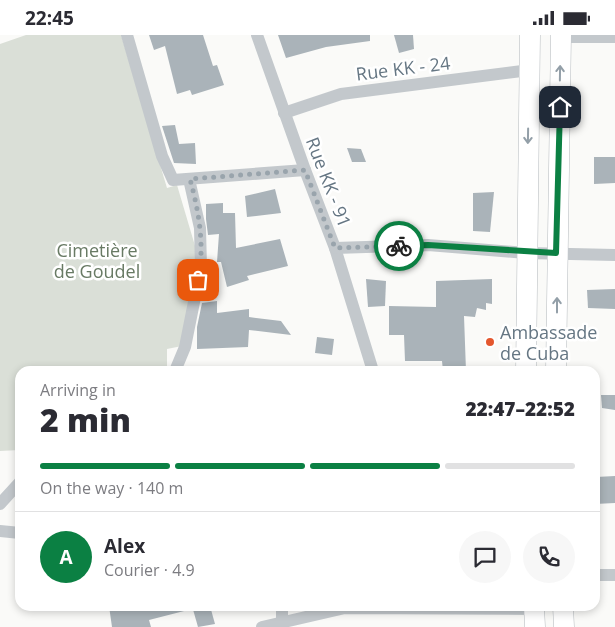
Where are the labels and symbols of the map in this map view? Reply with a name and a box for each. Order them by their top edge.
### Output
street label: Rue KK - 24 [355,50,451,86]
one-way arrow [556,65,565,81]
pin [539,86,581,128]
one-way arrow [523,128,533,144]
street label: Rue KK - 91 [301,133,357,231]
courier [374,221,424,271]
park label: Cimetière de Goudel [54,238,140,283]
pin [177,259,219,301]
one-way arrow [552,297,562,314]
place label: Ambassade de Cuba [500,320,597,365]
marker: Ambassade de Cuba [484,336,496,348]

